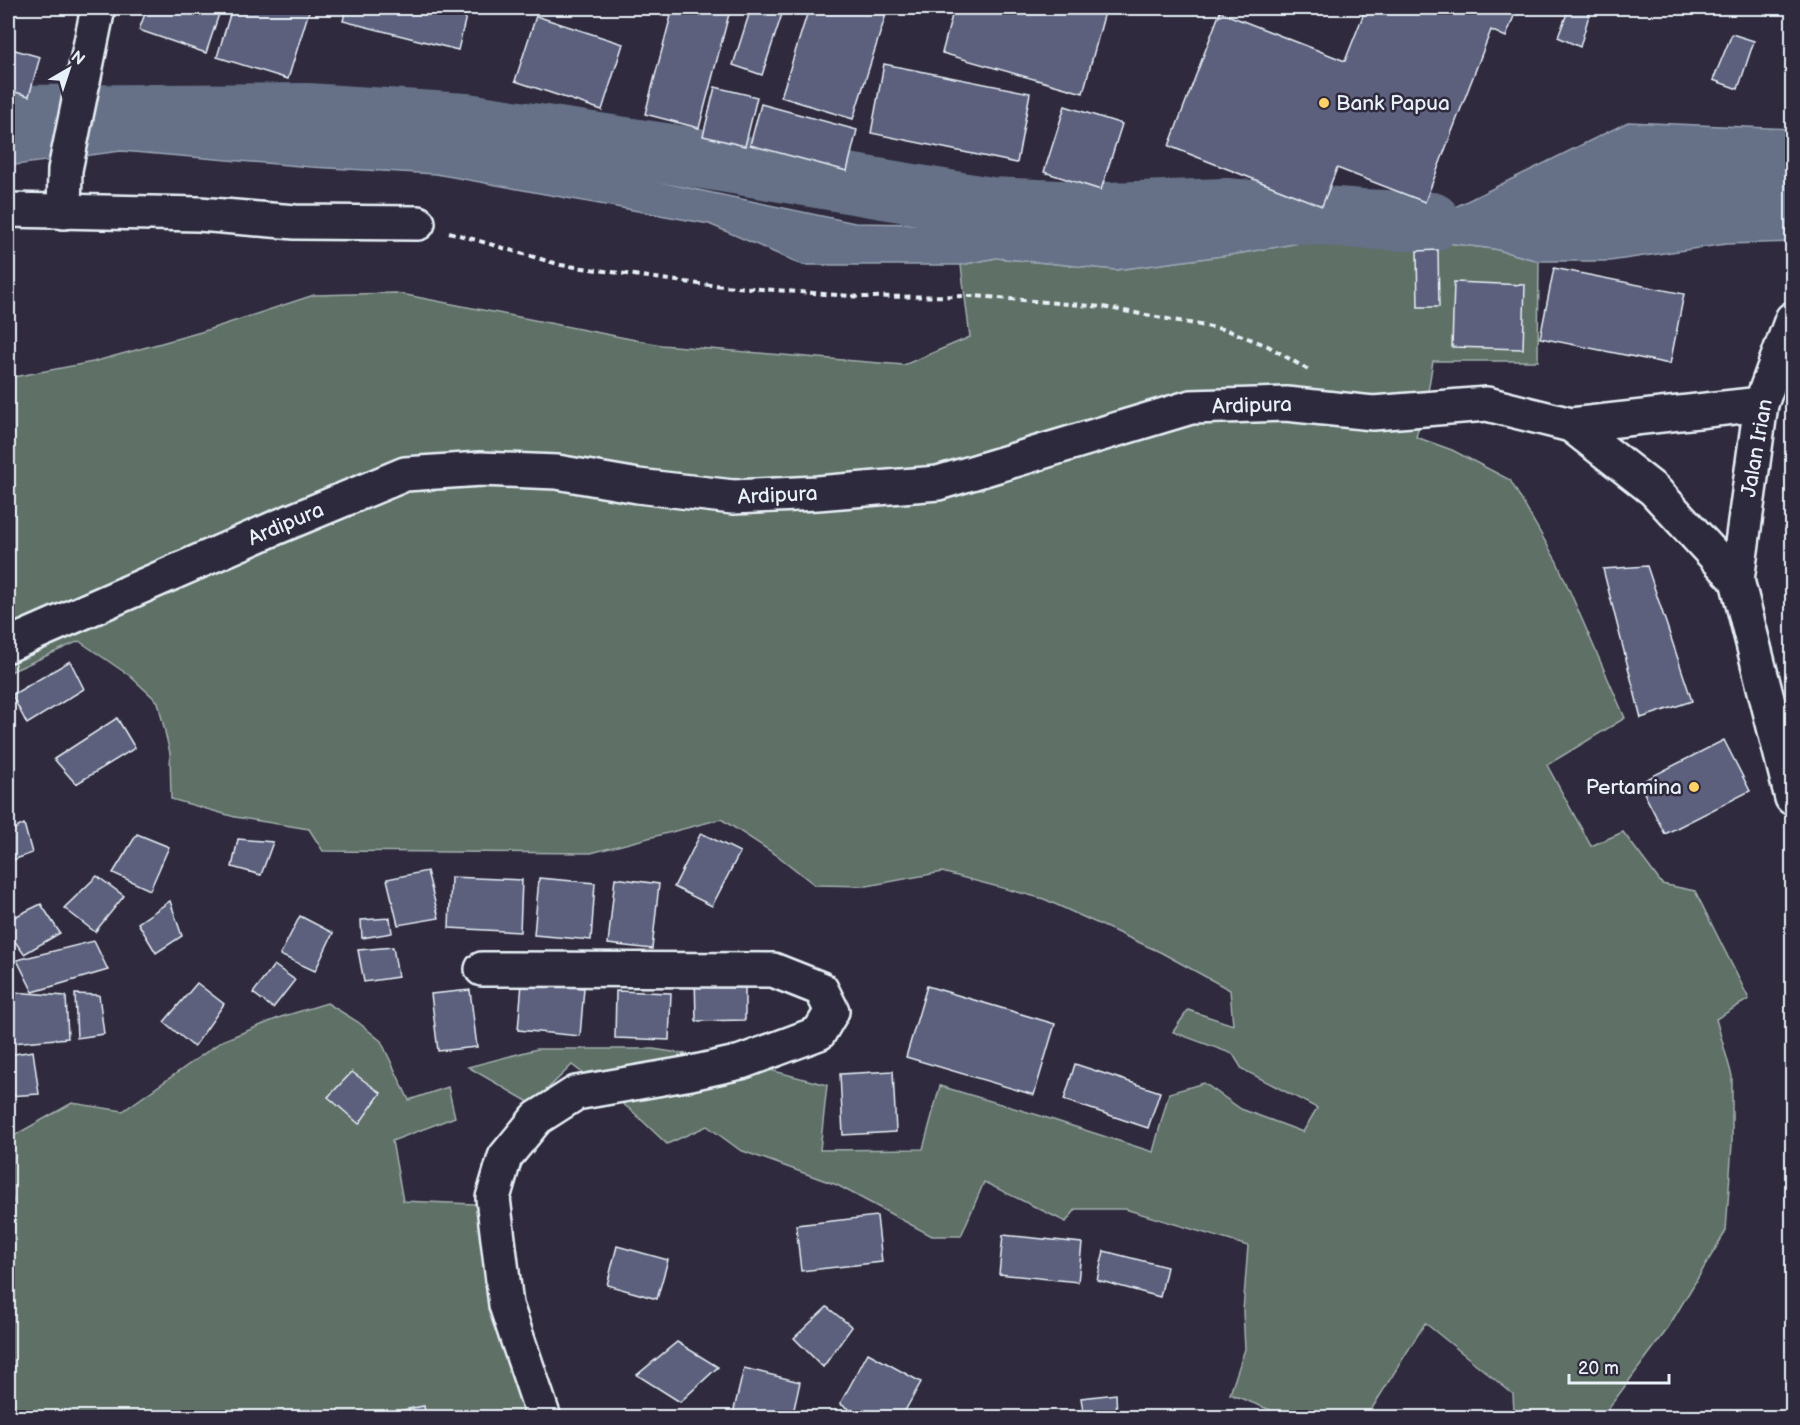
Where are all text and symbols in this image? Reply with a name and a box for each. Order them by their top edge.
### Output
north arrow [39,39,99,99]
text: N [67,47,88,70]
place label: Bank Papua [1336,91,1450,116]
marker: Bank Papua [1317,96,1331,110]
street label: Ardipura [1212,391,1292,419]
street label: Jalan Irian [1736,397,1778,499]
street label: Ardipura [737,480,818,509]
street label: Ardipura [244,497,327,551]
place label: Pertamina [1586,775,1682,800]
marker: Pertamina [1687,780,1701,794]
scale bar [1569,1347,1670,1385]
text: 20 m [1578,1358,1619,1379]

